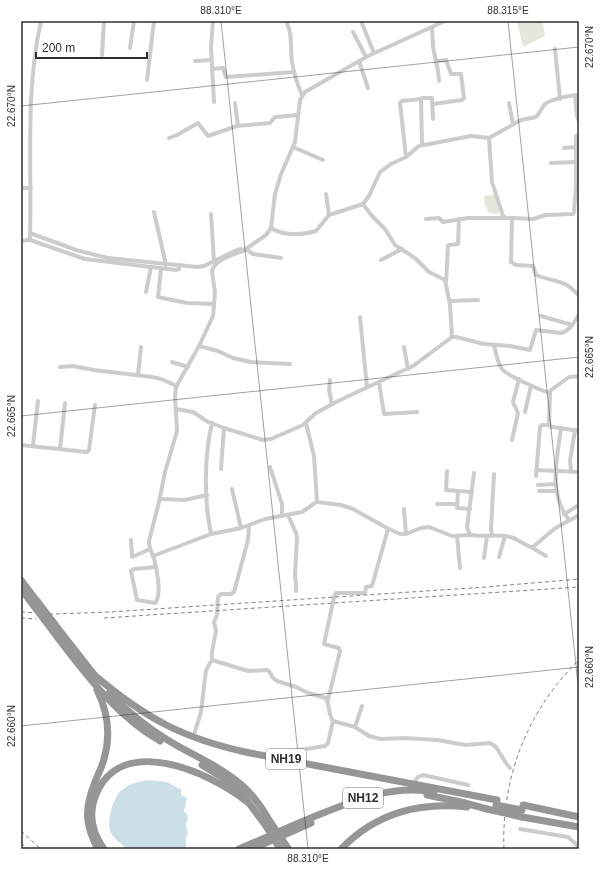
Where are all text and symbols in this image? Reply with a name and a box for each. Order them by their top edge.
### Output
text: 88.310°E [200,5,242,16]
text: 88.315°E [487,5,529,16]
text: 22.670°N [584,26,595,68]
scale bar [36,34,147,60]
text: 200 m [42,41,75,55]
text: 22.670°N [6,85,17,127]
text: 22.665°N [584,336,595,378]
text: 22.665°N [6,395,17,437]
text: 22.660°N [584,646,595,688]
text: 22.660°N [6,705,17,747]
road number: NH19 [266,749,306,769]
road number: NH12 [343,788,383,808]
text: 88.310°E [287,853,329,864]

